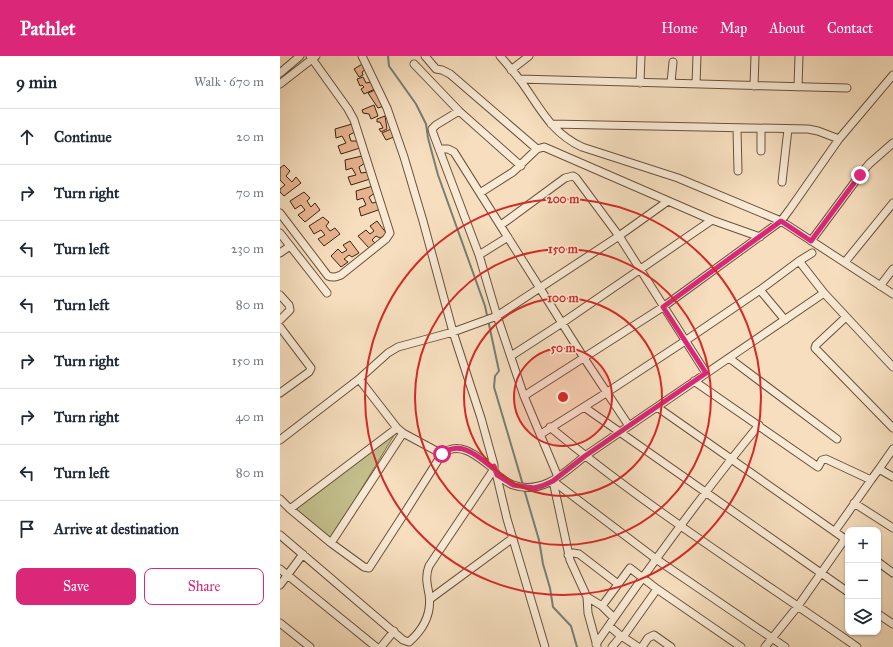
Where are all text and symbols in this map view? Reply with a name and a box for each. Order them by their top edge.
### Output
text: Pathlet [20,17,76,40]
text: Home [661,20,698,37]
text: Map [720,20,747,37]
text: About [769,20,805,37]
text: Contact [827,20,873,37]
text: 9 min [16,72,57,93]
text: Walk · 670 m [194,74,264,90]
icon: ahead [16,126,38,148]
text: Continue [54,128,112,146]
text: 20 m [236,129,264,145]
route end [851,166,869,184]
icon: right [16,182,38,204]
text: Turn right [54,184,119,202]
text: 70 m [236,185,264,201]
text: 200 m [547,192,580,206]
icon: left [16,238,38,260]
text: Turn left [54,240,110,258]
text: 230 m [231,241,264,257]
text: 150 m [548,242,579,256]
text: 100 m [547,291,580,305]
icon: left [16,294,38,316]
text: Turn left [54,296,110,314]
text: 80 m [236,297,264,313]
text: 50 m [550,341,577,355]
icon: right [16,350,38,372]
text: Turn right [54,352,119,370]
text: 150 m [232,353,264,369]
centre of rings [556,390,570,404]
icon: right [16,406,38,428]
text: Turn right [54,408,119,426]
text: 40 m [235,409,264,425]
route start [433,445,451,463]
icon: left [16,462,38,484]
text: Turn left [54,464,110,482]
text: 80 m [236,465,264,481]
icon: arrive [16,518,38,540]
text: Arrive at destination [54,520,179,538]
map controls [845,527,881,635]
button: + [845,527,881,563]
button: − [845,563,881,599]
button: Save [16,568,136,605]
button: Share [144,568,264,605]
button: layers [845,599,881,635]

